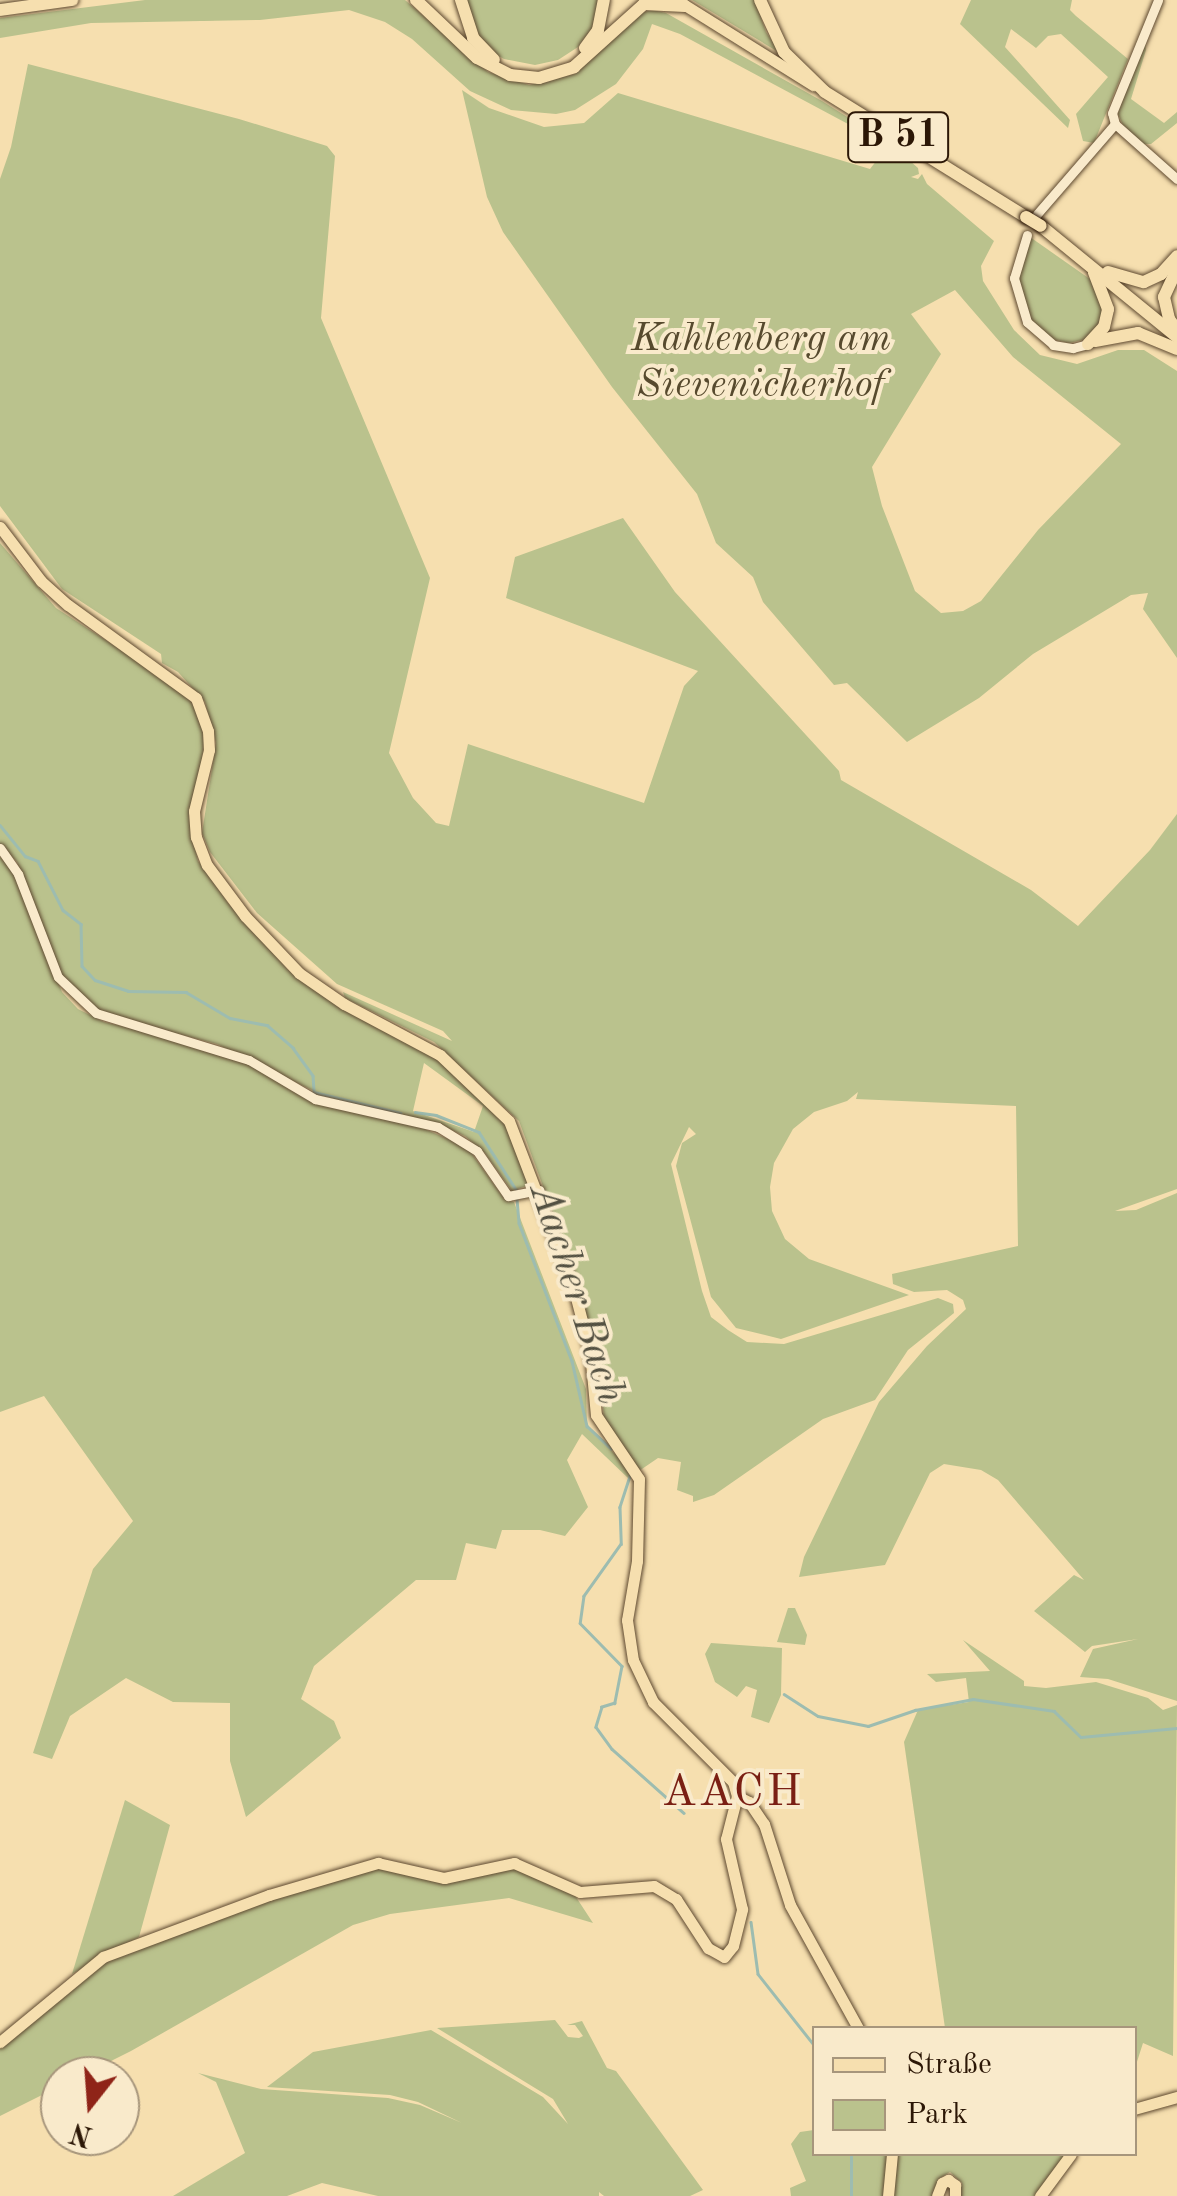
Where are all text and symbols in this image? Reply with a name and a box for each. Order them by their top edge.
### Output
road number: B 51 [846,104,950,170]
park label: Kahlenberg am Sievenicherhof [631,316,891,410]
water label: Aacher Bach [517,1177,635,1411]
district label: AACH [662,1767,804,1821]
legend [812,2026,1137,2156]
text: Straße [906,2050,992,2080]
north arrow [40,2056,140,2156]
text: Park [906,2100,968,2130]
text: N [67,2116,96,2149]

